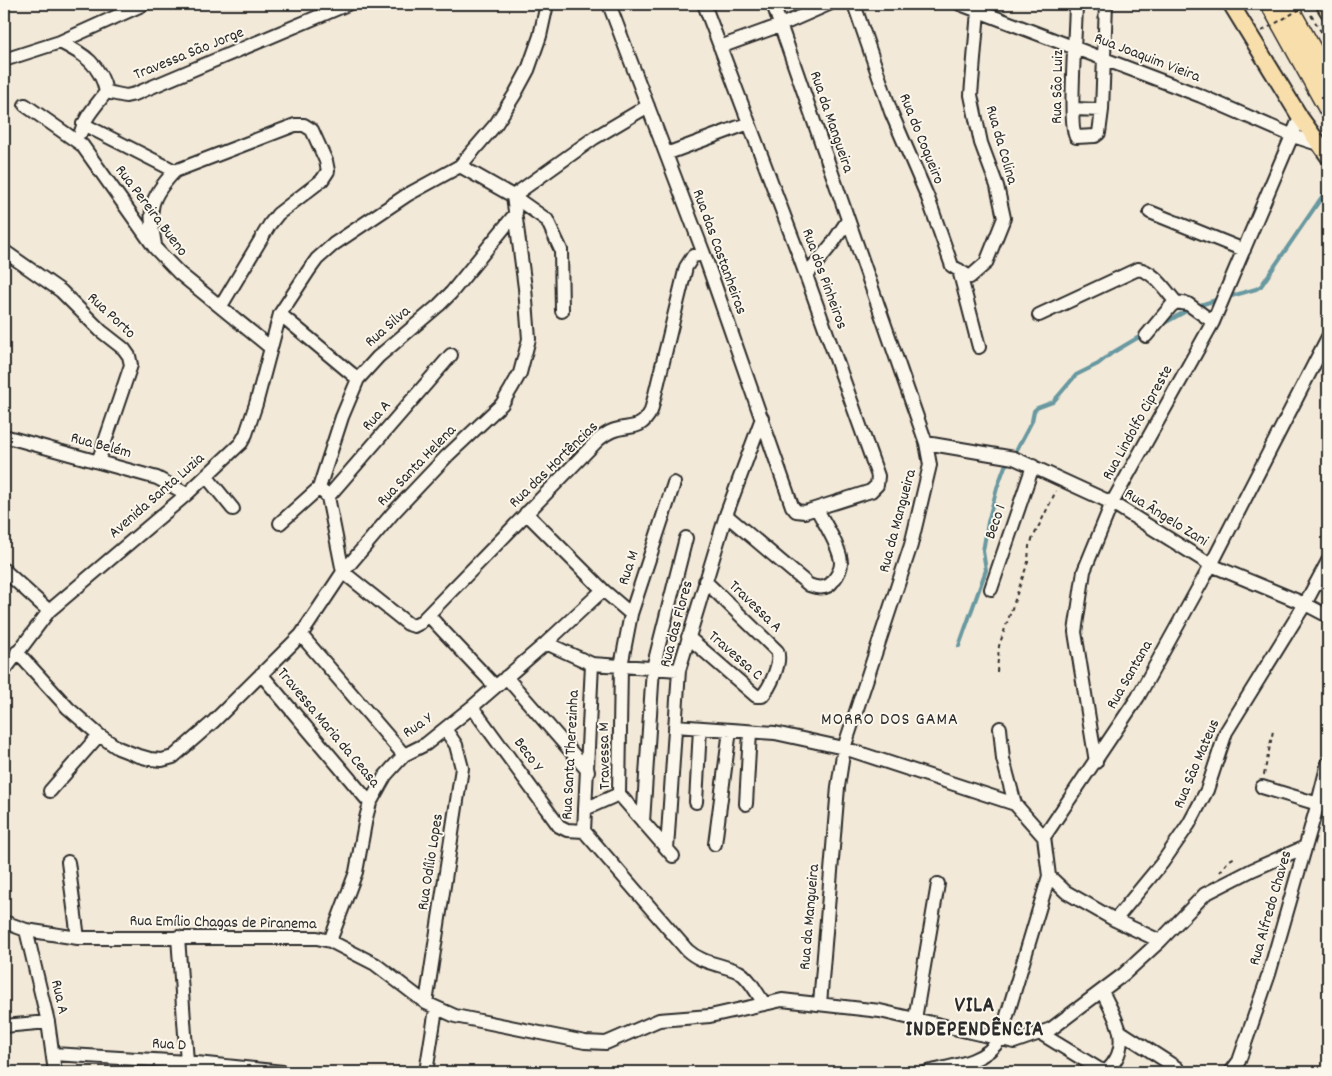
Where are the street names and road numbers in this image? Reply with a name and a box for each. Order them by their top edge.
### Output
street label: Travessa São Jorge [130,21,248,87]
street label: Rua Joaquim Vieira [1091,27,1204,89]
street label: Rua São Luiz [1046,50,1070,124]
street label: Rua da Mangueira [803,68,859,176]
street label: Rua do Coqueiro [892,90,950,188]
street label: Rua da Colina [979,103,1023,188]
street label: Rua Pereira Bueno [109,160,193,262]
street label: Rua das Castanheiras [686,186,752,318]
street label: Rua dos Pinheiros [795,225,853,333]
street label: Rua Porto [82,287,140,345]
street label: Rua Silva [360,300,416,353]
street label: Rua Lindolfo Cipreste [1097,361,1179,485]
street label: Rua A [357,395,397,437]
street label: Rua das Hortências [504,416,604,514]
street label: Rua Santa Helena [372,420,462,512]
street label: Rua Belém [68,427,134,465]
street label: Avenida Santa Luzia [104,447,210,544]
street label: Rua da Mangueira [873,466,923,575]
street label: Rua Ângelo Zani [1120,483,1212,553]
street label: Beco 1 [979,502,1013,542]
street label: Rua M [613,548,645,588]
street label: Travessa A [723,575,787,639]
street label: Rua das Flores [654,578,700,670]
street label: Travessa C [703,626,768,686]
street label: Rua Santana [1101,636,1159,714]
street label: Travessa Maria da Ceasa [271,663,385,793]
street label: Rua Santa Therezinha [556,689,586,820]
street label: Rua Y [398,707,439,744]
street label: Rua São Mateus [1168,715,1226,812]
street label: Travessa M [593,722,617,790]
street label: Beco Y [508,733,549,778]
street label: Rua Odílio Lopes [412,812,450,912]
street label: Rua Alfredo Chaves [1244,848,1298,968]
street label: Rua da Mangueira [794,863,826,971]
street label: Rua Emílio Chagas de Piranema [129,910,317,936]
street label: Rua A [44,978,74,1017]
street label: Rua D [151,1032,187,1058]

